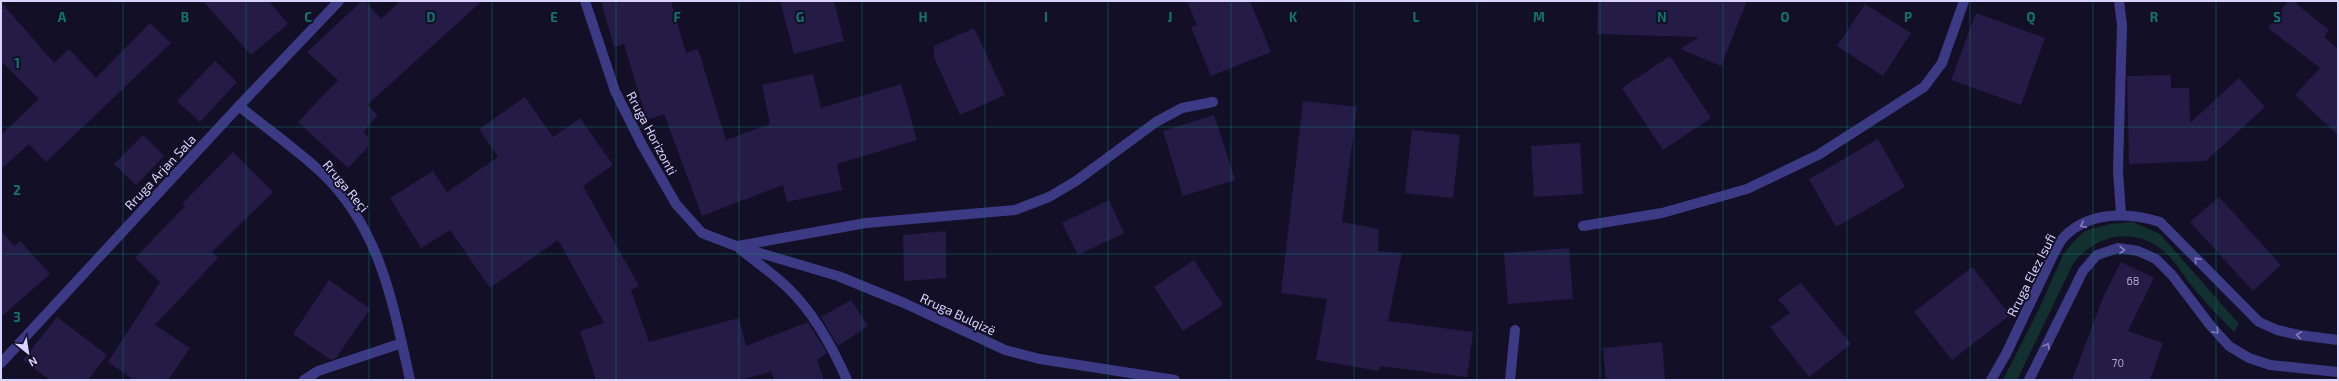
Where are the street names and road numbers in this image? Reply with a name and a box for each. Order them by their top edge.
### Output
street label: Rruga Horizonti [623,89,681,177]
street label: Rruga Arjan Sala [121,131,199,213]
street label: Rruga Reçi [319,157,372,216]
street label: Rruga Elez Isufi [2003,231,2059,319]
street label: Rruga Bulqizë [918,290,998,338]

